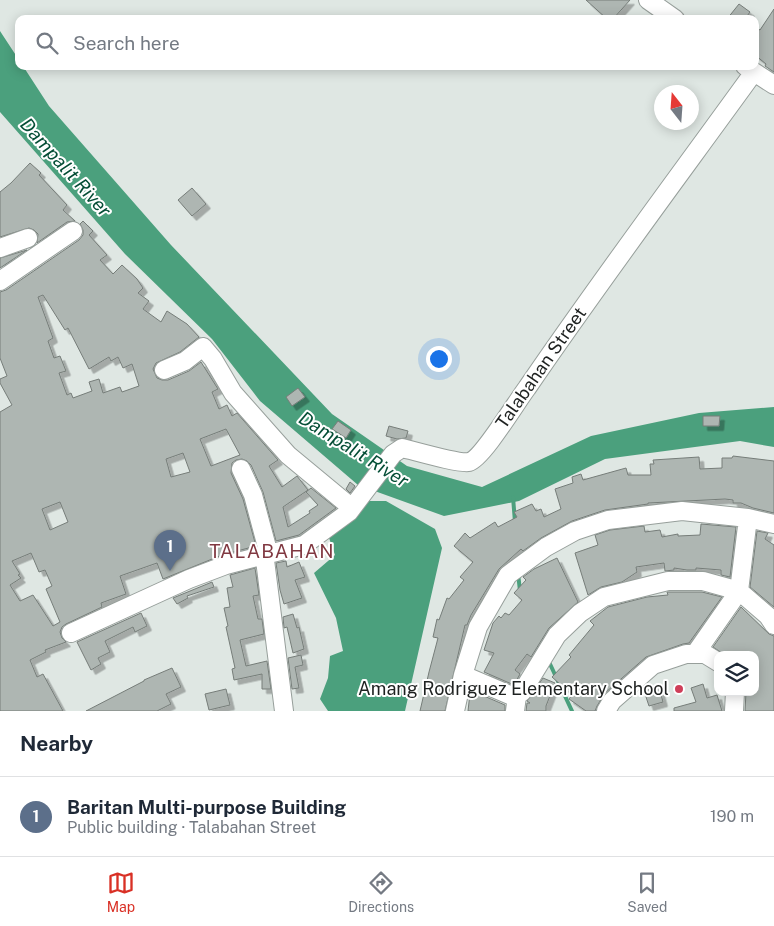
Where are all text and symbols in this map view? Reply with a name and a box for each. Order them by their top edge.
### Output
search box [15,15,759,70]
icon: search [33,29,61,57]
text: Search here [73,32,180,54]
north arrow [654,85,699,130]
water label: Dampalit River [16,113,117,221]
street label: Talabahan Street [491,303,590,432]
your location [426,346,452,372]
water label: Dampalit River [295,407,414,492]
pin: 1 [154,530,186,571]
district label: TALABAHAN [209,540,335,562]
map controls [714,651,759,696]
button: layers [714,651,759,696]
place label: Amang Rodriguez Elementary School [358,678,669,699]
marker: Amang Rodriguez Elementary School [673,683,685,695]
text: Nearby [20,731,93,756]
text: Baritan Multi-purpose Building [67,796,346,818]
text: 1 [33,807,39,826]
text: 190 m [710,807,754,826]
text: Public building · Talabahan Street [67,818,316,837]
tab: Map [107,869,135,915]
tab: Directions [348,869,414,915]
tab: Saved [627,869,667,915]

